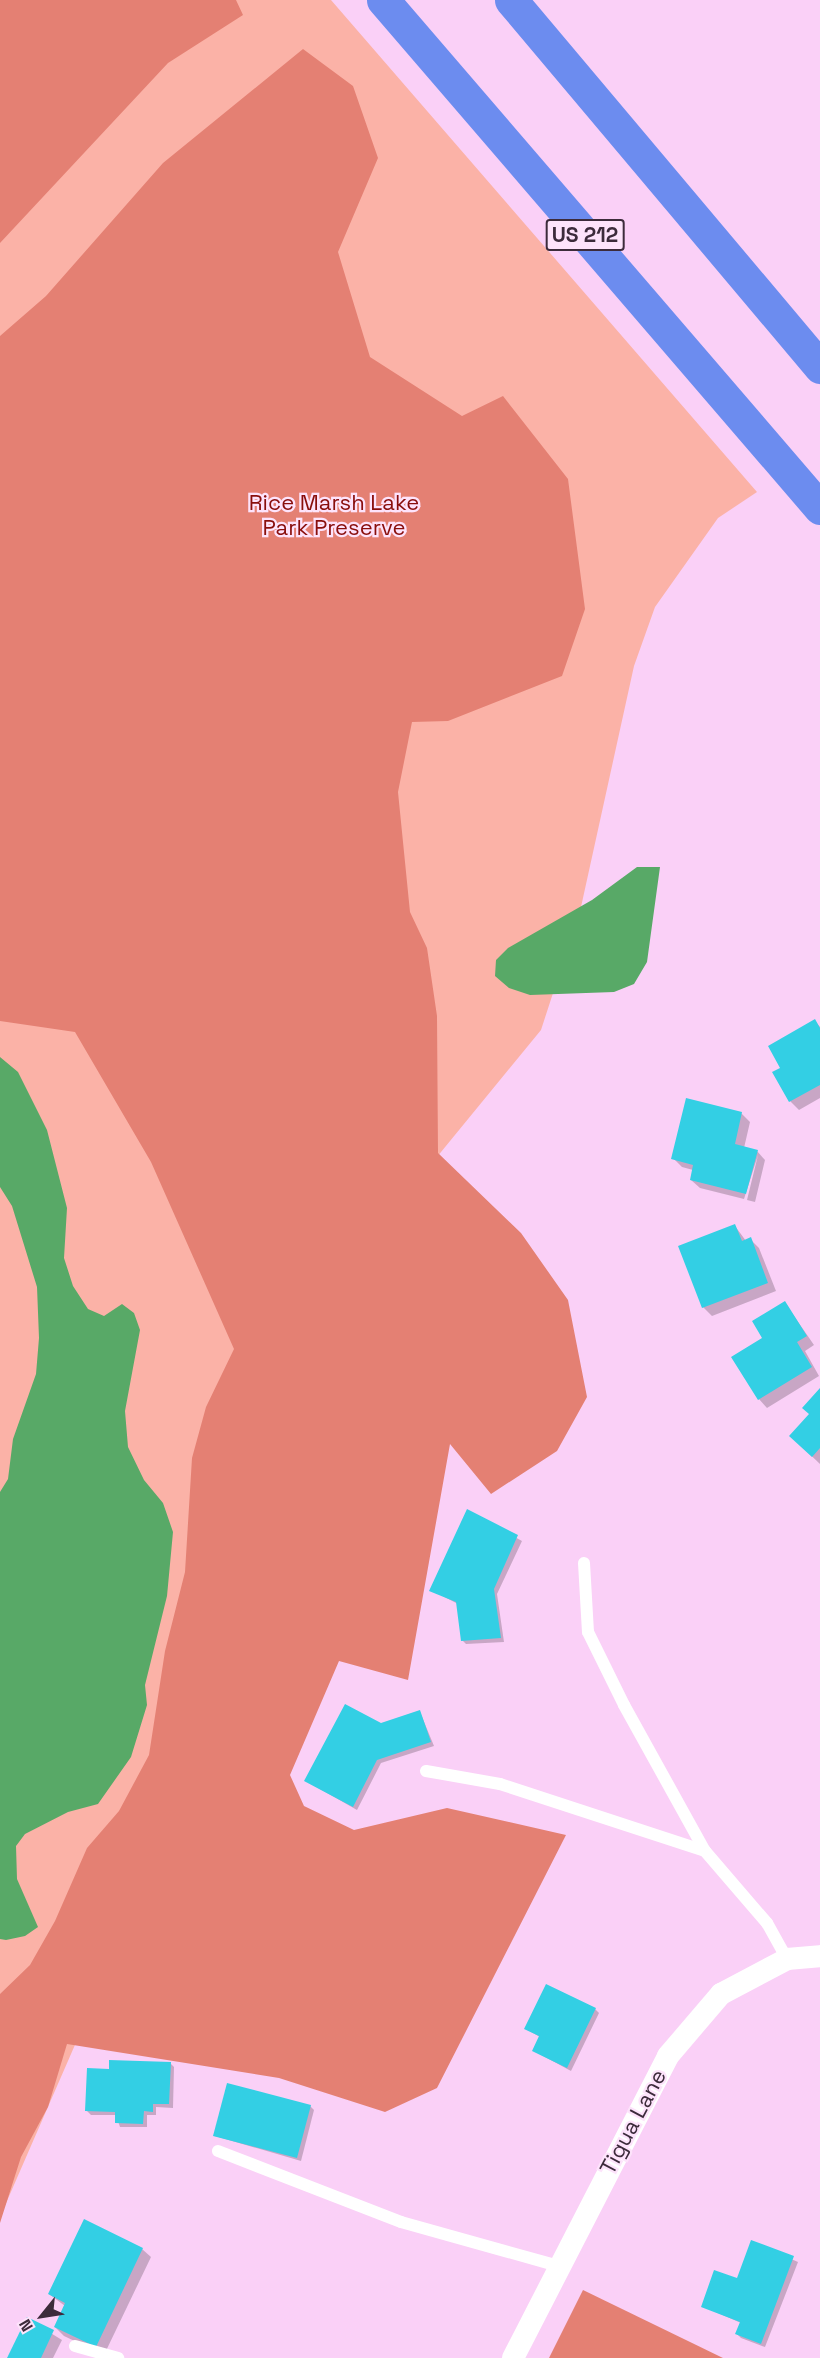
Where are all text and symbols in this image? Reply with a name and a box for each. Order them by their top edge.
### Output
road number: US 212 [544,217,626,253]
park label: Rice Marsh Lake Park Preserve [249,489,419,540]
street label: Tigua Lane [594,2065,672,2179]
north arrow [12,2286,72,2346]
text: N [14,2315,38,2335]

